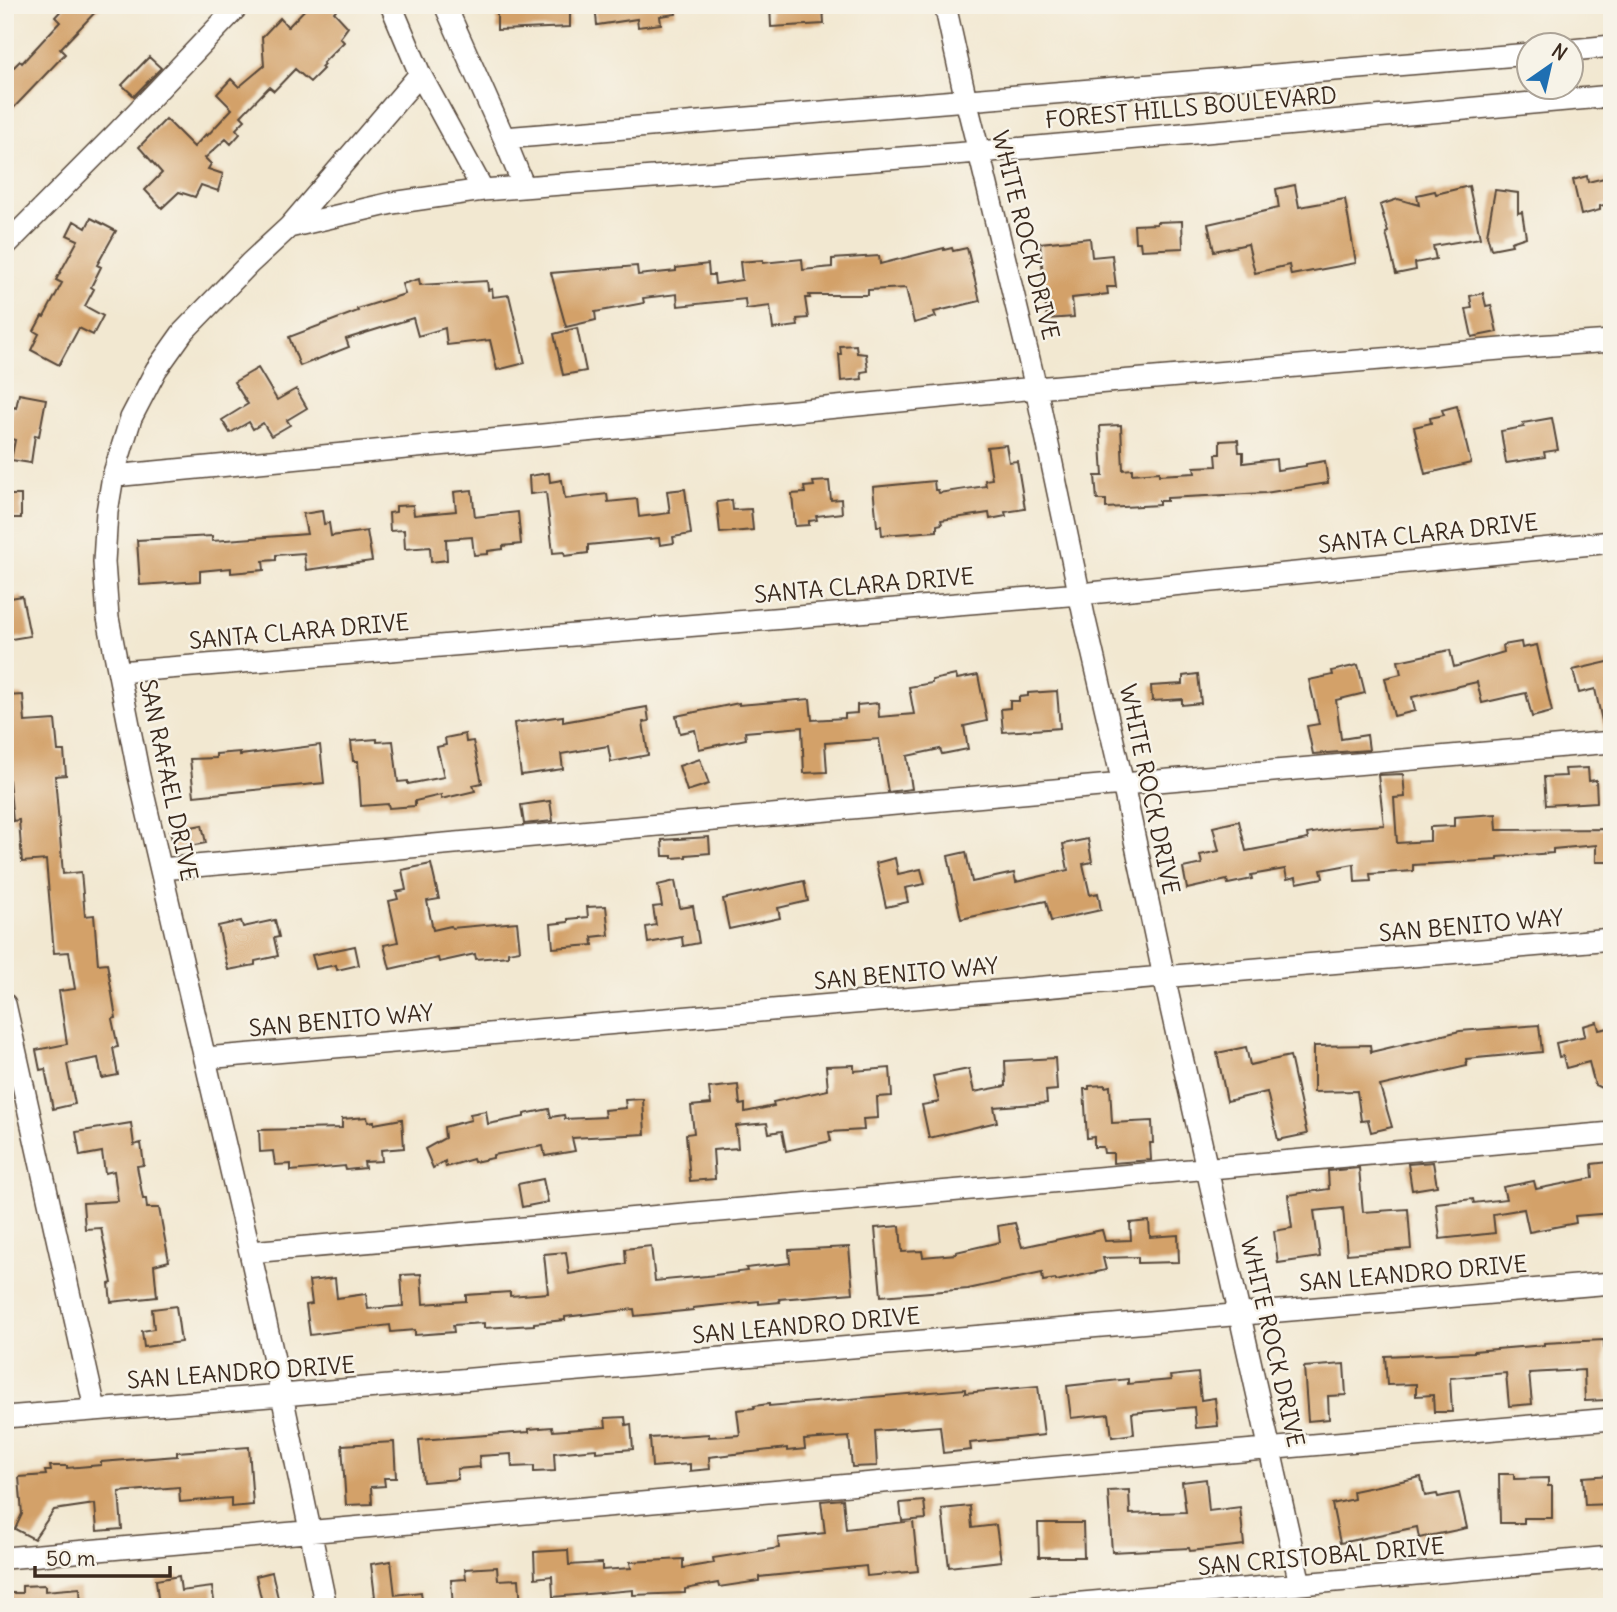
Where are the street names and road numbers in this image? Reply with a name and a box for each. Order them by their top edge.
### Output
street label: FOREST HILLS BOULEVARD [1044,80,1338,134]
street label: WHITE ROCK DRIVE [986,127,1066,343]
street label: SANTA CLARA DRIVE [1317,507,1539,559]
street label: SANTA CLARA DRIVE [753,561,975,609]
street label: SANTA CLARA DRIVE [188,607,410,655]
street label: SAN RAFAEL DRIVE [133,676,205,884]
street label: WHITE ROCK DRIVE [1114,681,1186,897]
street label: SAN BENITO WAY [1378,902,1565,948]
street label: SAN BENITO WAY [813,950,1000,996]
street label: SAN BENITO WAY [248,997,435,1043]
street label: WHITE ROCK DRIVE [1235,1234,1311,1450]
street label: SAN LEANDRO DRIVE [1298,1249,1528,1297]
street label: SAN LEANDRO DRIVE [691,1301,921,1349]
street label: SAN LEANDRO DRIVE [126,1350,356,1394]
street label: SAN CRISTOBAL DRIVE [1197,1531,1445,1581]

